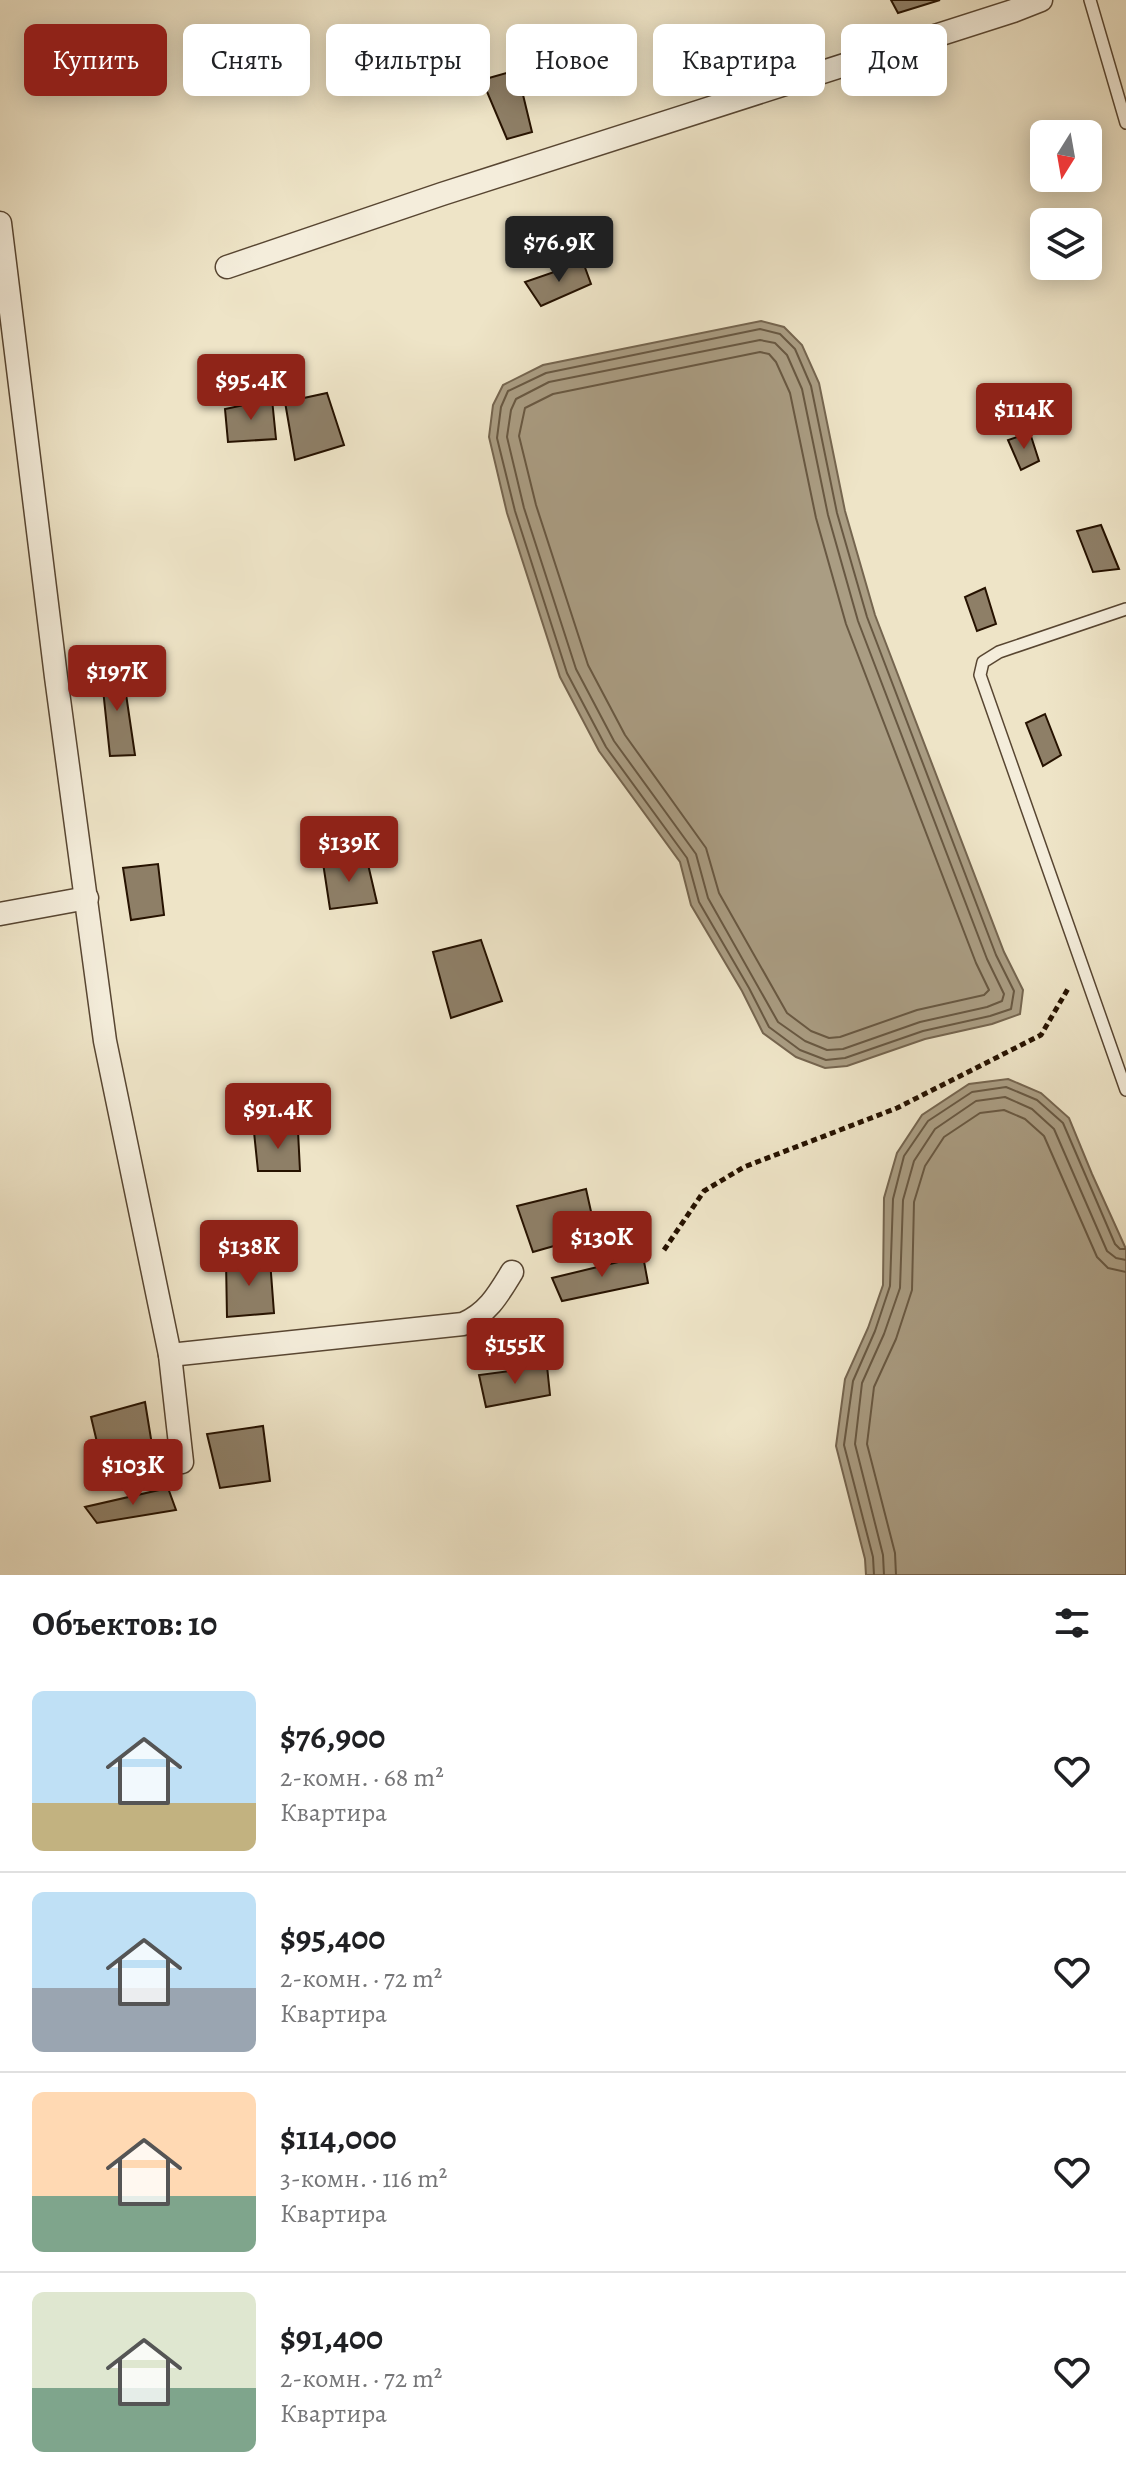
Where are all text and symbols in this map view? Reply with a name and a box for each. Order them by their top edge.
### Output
chip: Купить [24,24,167,96]
chip: Снять [183,24,310,96]
chip: Фильтры [326,24,490,96]
chip: Новое [506,24,637,96]
chip: Квартира [653,24,825,96]
chip: Дом [841,24,947,96]
north arrow [1030,120,1102,192]
map controls [1030,120,1102,280]
button: layers [1030,208,1102,280]
pin: $76.9K [494,216,624,284]
text: $76.9K [523,224,595,259]
pin: $95.4K [186,354,316,422]
text: $95.4K [215,362,287,397]
pin: $114K [968,383,1080,451]
text: $114K [994,391,1054,426]
pin: $197K [61,645,173,713]
text: $197K [86,653,148,688]
pin: $139K [293,816,405,884]
text: $139K [318,824,380,859]
pin: $91.4K [213,1083,343,1151]
text: $91.4K [243,1091,313,1126]
pin: $130K [546,1211,658,1279]
text: $130K [571,1219,633,1254]
pin: $138K [193,1220,305,1288]
text: $138K [218,1228,280,1263]
pin: $155K [459,1318,571,1386]
text: $155K [485,1326,545,1361]
pin: $103K [77,1439,189,1507]
text: $103K [102,1447,164,1482]
text: Объектов: 10 [32,1600,217,1647]
icon: filters [1050,1601,1094,1645]
text: $76,900 [280,1713,385,1760]
icon: home [96,1723,192,1819]
icon: heart [1050,1749,1094,1793]
text: 2-комн. · 68 m² [280,1760,444,1795]
text: Квартира [280,1795,387,1830]
text: $95,400 [280,1914,385,1961]
icon: home [96,1924,192,2020]
icon: heart [1050,1950,1094,1994]
text: 2-комн. · 72 m² [280,1961,442,1996]
text: Квартира [280,1996,387,2031]
text: $114,000 [280,2114,397,2161]
icon: home [96,2124,192,2220]
icon: heart [1050,2150,1094,2194]
text: 3-комн. · 116 m² [280,2161,447,2196]
text: Квартира [280,2196,387,2231]
text: $91,400 [280,2314,383,2361]
icon: home [96,2324,192,2420]
icon: heart [1050,2350,1094,2394]
text: 2-комн. · 72 m² [280,2361,442,2396]
text: Квартира [280,2396,387,2431]

